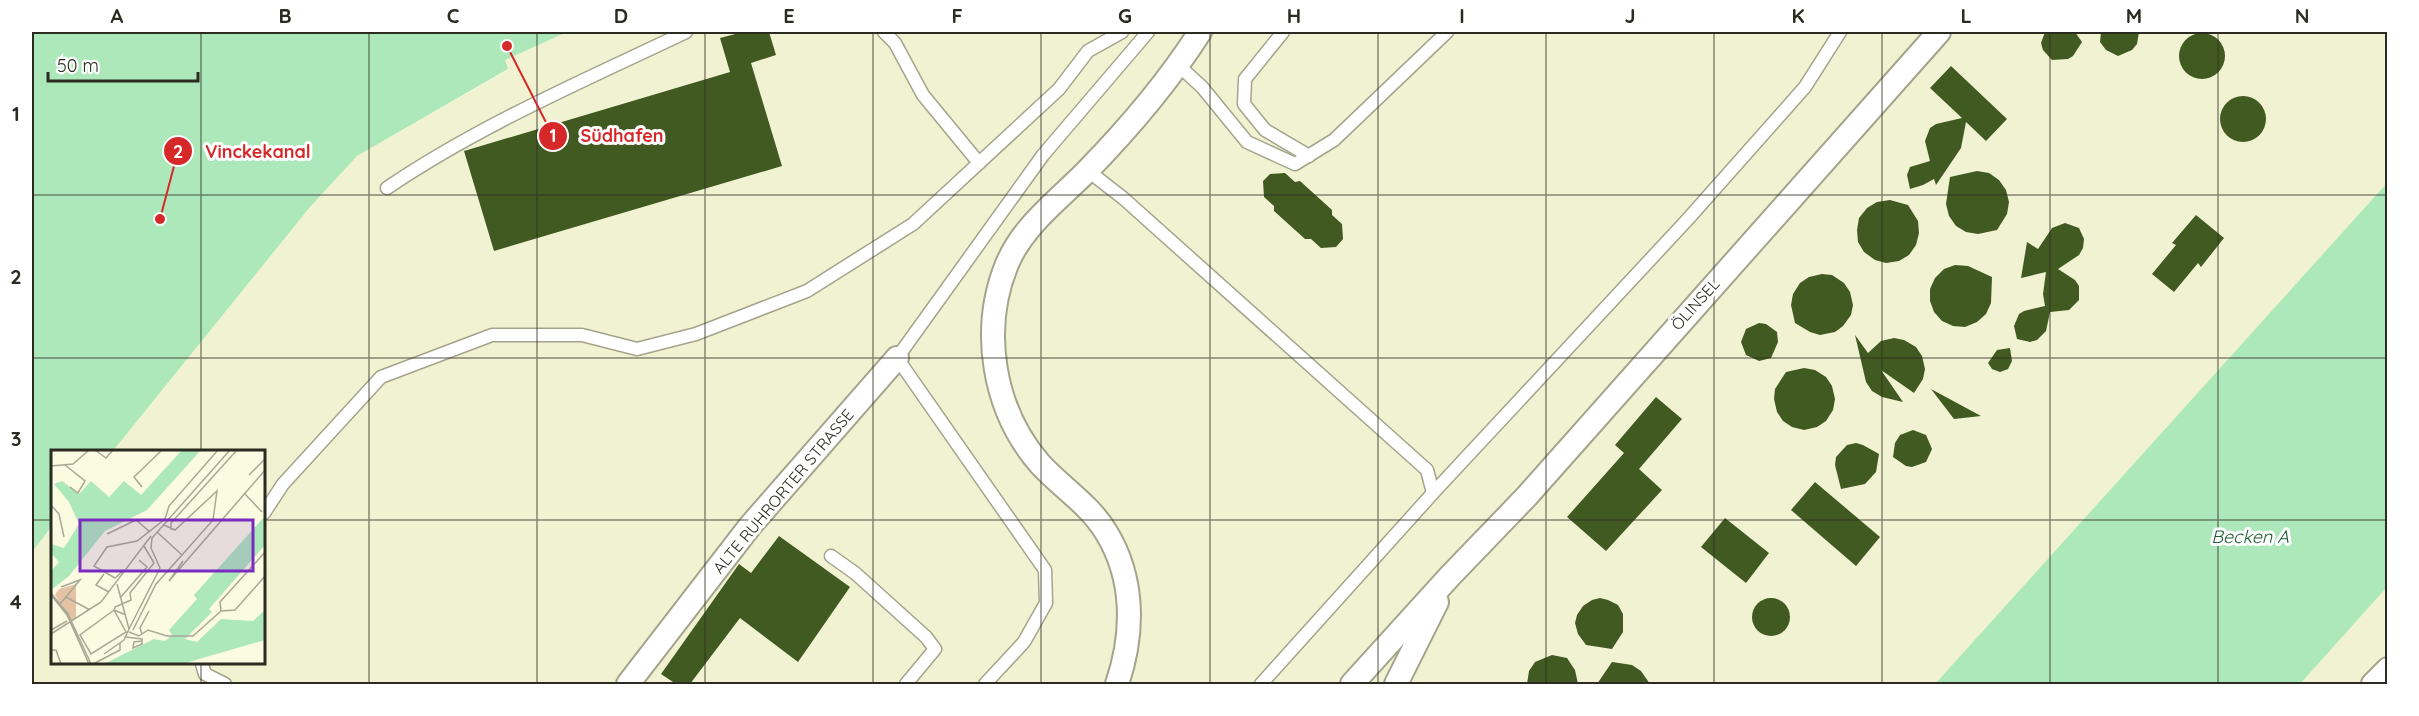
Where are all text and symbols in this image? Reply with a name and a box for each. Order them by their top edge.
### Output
text: A [111,3,124,28]
text: B [278,3,292,28]
text: C [447,3,460,28]
text: D [614,3,628,28]
text: E [783,3,795,28]
text: F [951,3,963,28]
text: G [1118,3,1132,28]
text: H [1287,3,1301,28]
text: I [1459,3,1465,28]
text: J [1624,3,1636,28]
text: K [1791,3,1805,28]
text: L [1960,3,1972,28]
text: M [2126,3,2142,28]
text: N [2295,3,2309,28]
scale bar [48,45,198,83]
text: 50 m [57,54,99,77]
text: 1 [12,101,20,126]
callout: Südhafen [538,118,675,154]
text: 1 [549,124,557,147]
text: Südhafen [580,124,664,147]
callout: Vinckekanal [163,133,323,169]
text: 2 [173,140,183,163]
text: Vinckekanal [205,140,311,163]
text: 2 [10,264,22,289]
street label: ÖLINSEL [1666,274,1724,334]
street label: ALTE RUHRORTER STRASSE [708,405,858,577]
text: 3 [11,426,21,451]
inset map [51,450,266,665]
water label: Becken A [2211,525,2289,548]
text: 4 [10,589,22,614]

